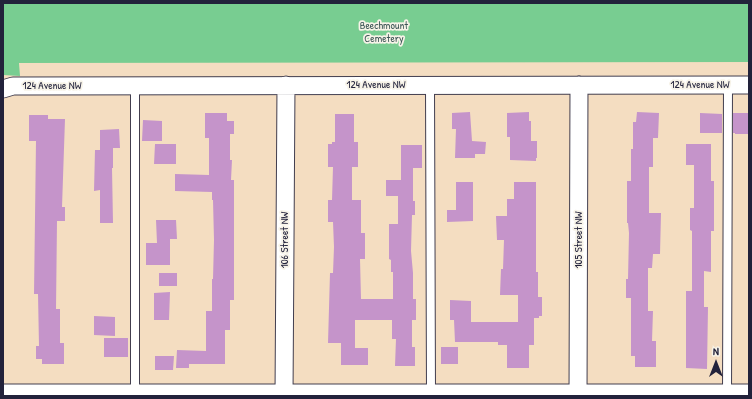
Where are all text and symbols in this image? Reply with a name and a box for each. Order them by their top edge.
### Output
park label: Beechmount Cemetery [360,19,408,45]
street label: 124 Avenue NW [347,78,405,92]
street label: 124 Avenue NW [671,78,729,92]
street label: 124 Avenue NW [23,79,81,93]
street label: 106 Street NW [278,212,292,268]
street label: 105 Street NW [572,212,586,268]
north arrow [696,343,736,383]
text: N [713,344,719,358]

